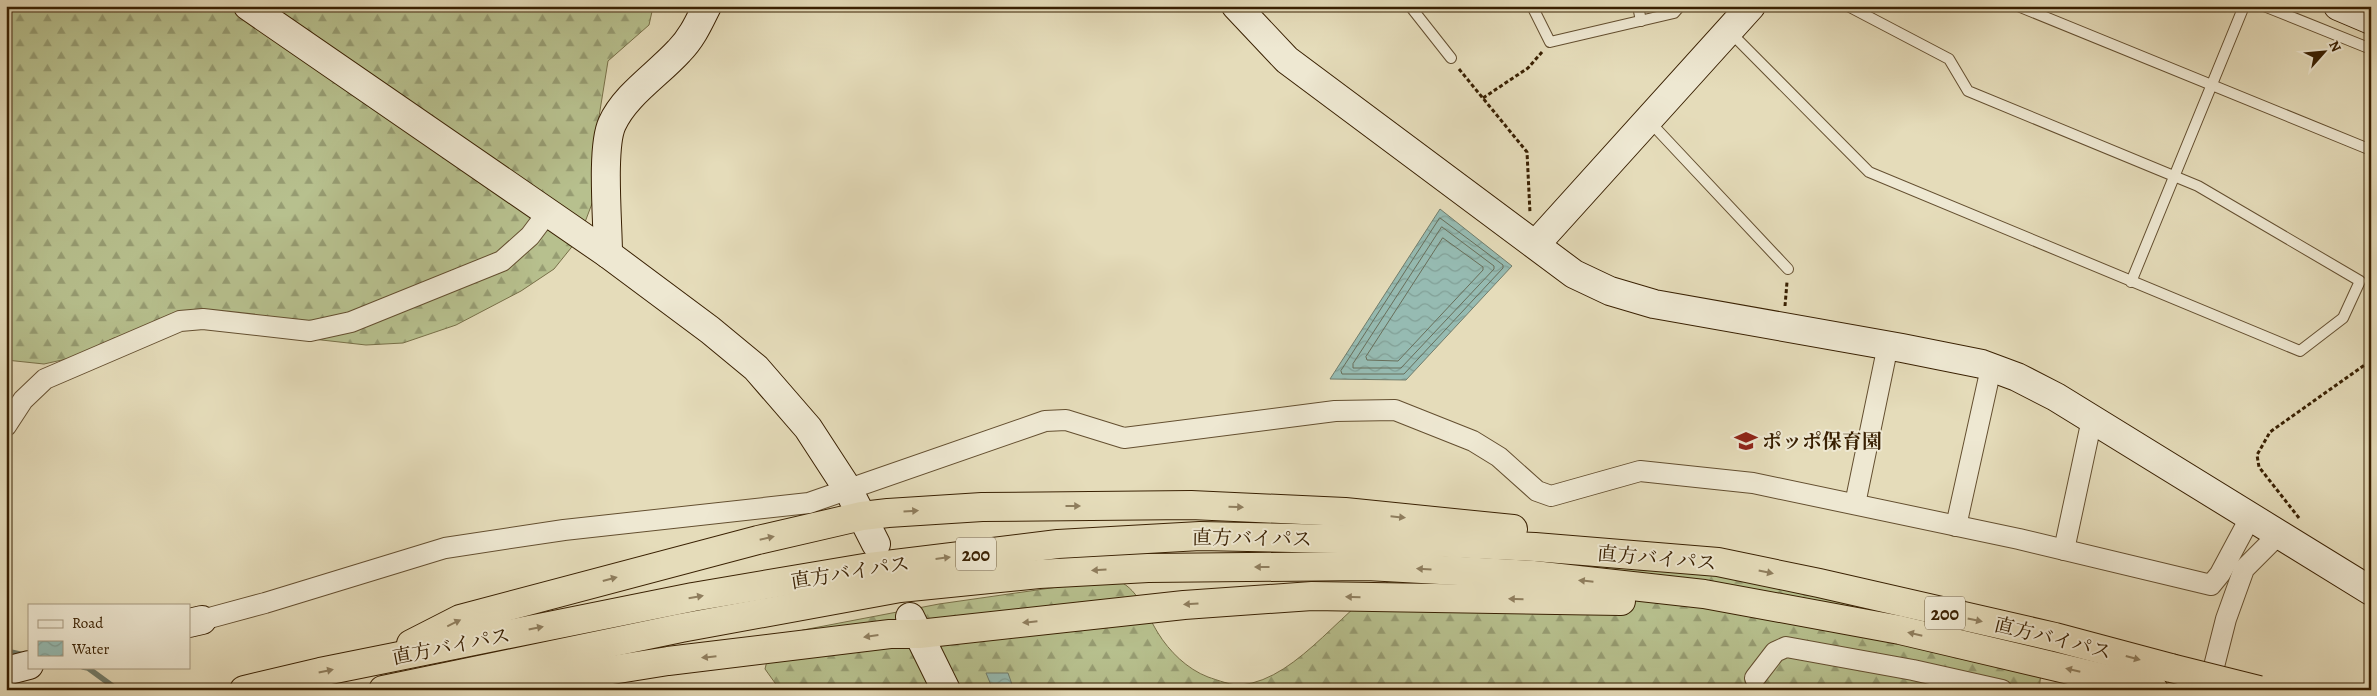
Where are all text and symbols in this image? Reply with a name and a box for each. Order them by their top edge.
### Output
north arrow [2300,28,2350,78]
text: N [2324,37,2346,55]
school or university icon: ポッポ保育園 [1733,428,1759,454]
place label: ポッポ保育園 [1762,428,1882,455]
one-way arrow [1066,502,1082,510]
one-way arrow [1228,503,1244,511]
one-way arrow [903,507,919,515]
one-way arrow [1390,513,1406,521]
street label: 直方バイパス [1192,524,1312,553]
one-way arrow [760,534,775,542]
road number: 200 [956,538,996,570]
street label: 直方バイパス [1596,540,1718,577]
street label: 直方バイパス [789,550,911,595]
one-way arrow [935,554,951,562]
one-way arrow [1253,563,1269,571]
one-way arrow [1416,565,1432,573]
one-way arrow [1091,567,1107,575]
one-way arrow [1758,568,1773,576]
one-way arrow [603,575,618,583]
one-way arrow [1578,577,1594,585]
one-way arrow [688,592,704,600]
one-way arrow [1345,593,1361,601]
one-way arrow [1508,595,1524,603]
road number: 200 [1925,596,1965,630]
one-way arrow [1183,601,1199,609]
legend [28,604,190,668]
street label: 直方バイパス [1992,611,2114,666]
text: Road [72,613,104,633]
one-way arrow [1968,616,1983,624]
one-way arrow [447,618,461,626]
one-way arrow [1021,618,1037,626]
street label: 直方バイパス [390,622,512,671]
one-way arrow [529,624,545,632]
one-way arrow [1907,630,1922,638]
one-way arrow [862,632,878,640]
text: Water [71,639,109,659]
one-way arrow [701,653,717,661]
one-way arrow [2126,654,2141,662]
one-way arrow [2066,666,2081,674]
one-way arrow [318,667,333,675]

